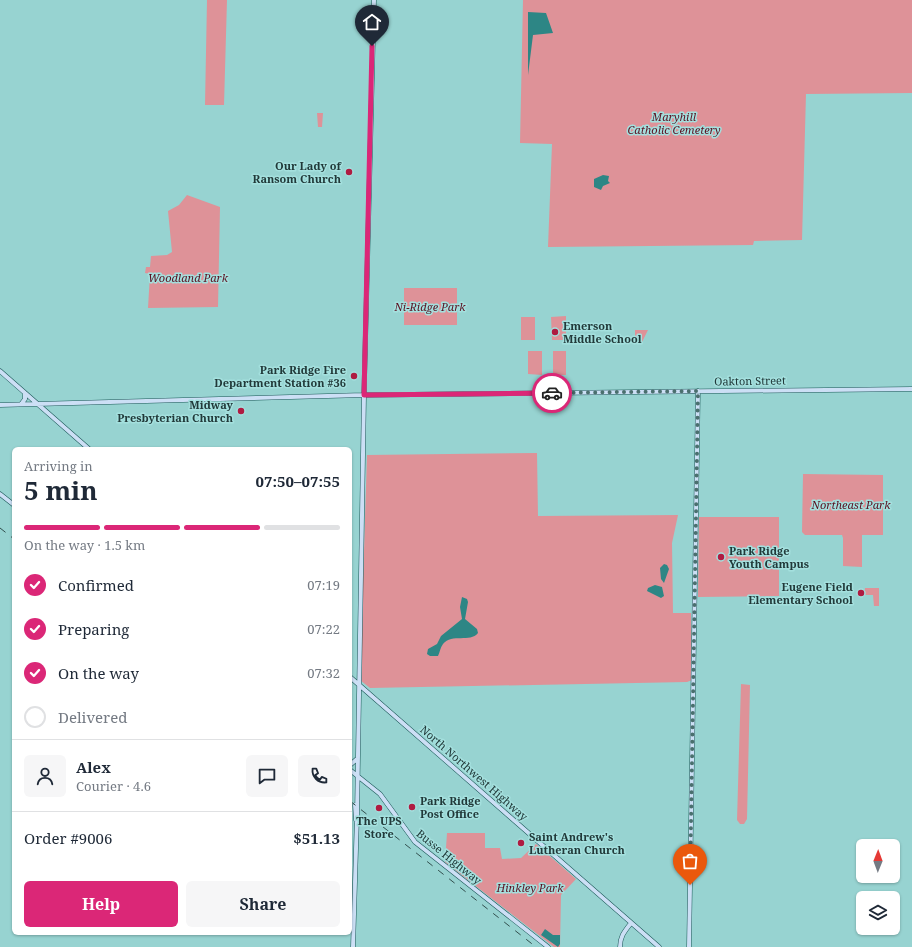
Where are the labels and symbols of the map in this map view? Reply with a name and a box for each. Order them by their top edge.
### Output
pin [355,5,389,46]
park label: Maryhill Catholic Cemetery [627,109,721,137]
place label: Our Lady of Ransom Church [253,158,343,186]
marker: Our Lady of Ransom Church [344,167,354,177]
park label: Woodland Park [148,270,229,285]
park label: Ni-Ridge Park [393,299,466,314]
place label: Emerson Middle School [563,318,642,346]
marker: Emerson Middle School [550,327,560,337]
place label: Park Ridge Fire Department Station #36 [214,362,346,390]
marker: Park Ridge Fire Department Station #36 [349,371,359,381]
street label: Oakton Street [714,372,786,389]
courier [532,373,572,413]
place label: Midway Presbyterian Church [117,397,234,425]
marker: Midway Presbyterian Church [236,406,246,416]
park label: Northeast Park [811,497,891,512]
place label: Park Ridge Youth Campus [729,543,809,571]
marker: Park Ridge Youth Campus [716,552,726,562]
place label: Eugene Field Elementary School [748,579,853,607]
marker: Eugene Field Elementary School [856,588,866,598]
street label: North Northwest Highway [417,722,532,824]
place label: Park Ridge Post Office [420,793,481,821]
marker: Park Ridge Post Office [407,802,417,812]
marker: The UPS Store [374,803,384,813]
place label: The UPS Store [356,813,402,841]
street label: Busse Highway [414,826,486,888]
place label: Saint Andrew's Lutheran Church [529,829,626,857]
marker: Saint Andrew's Lutheran Church [516,838,526,848]
north arrow [856,839,900,883]
pin [673,844,707,885]
park label: Hinkley Park [496,880,564,895]

